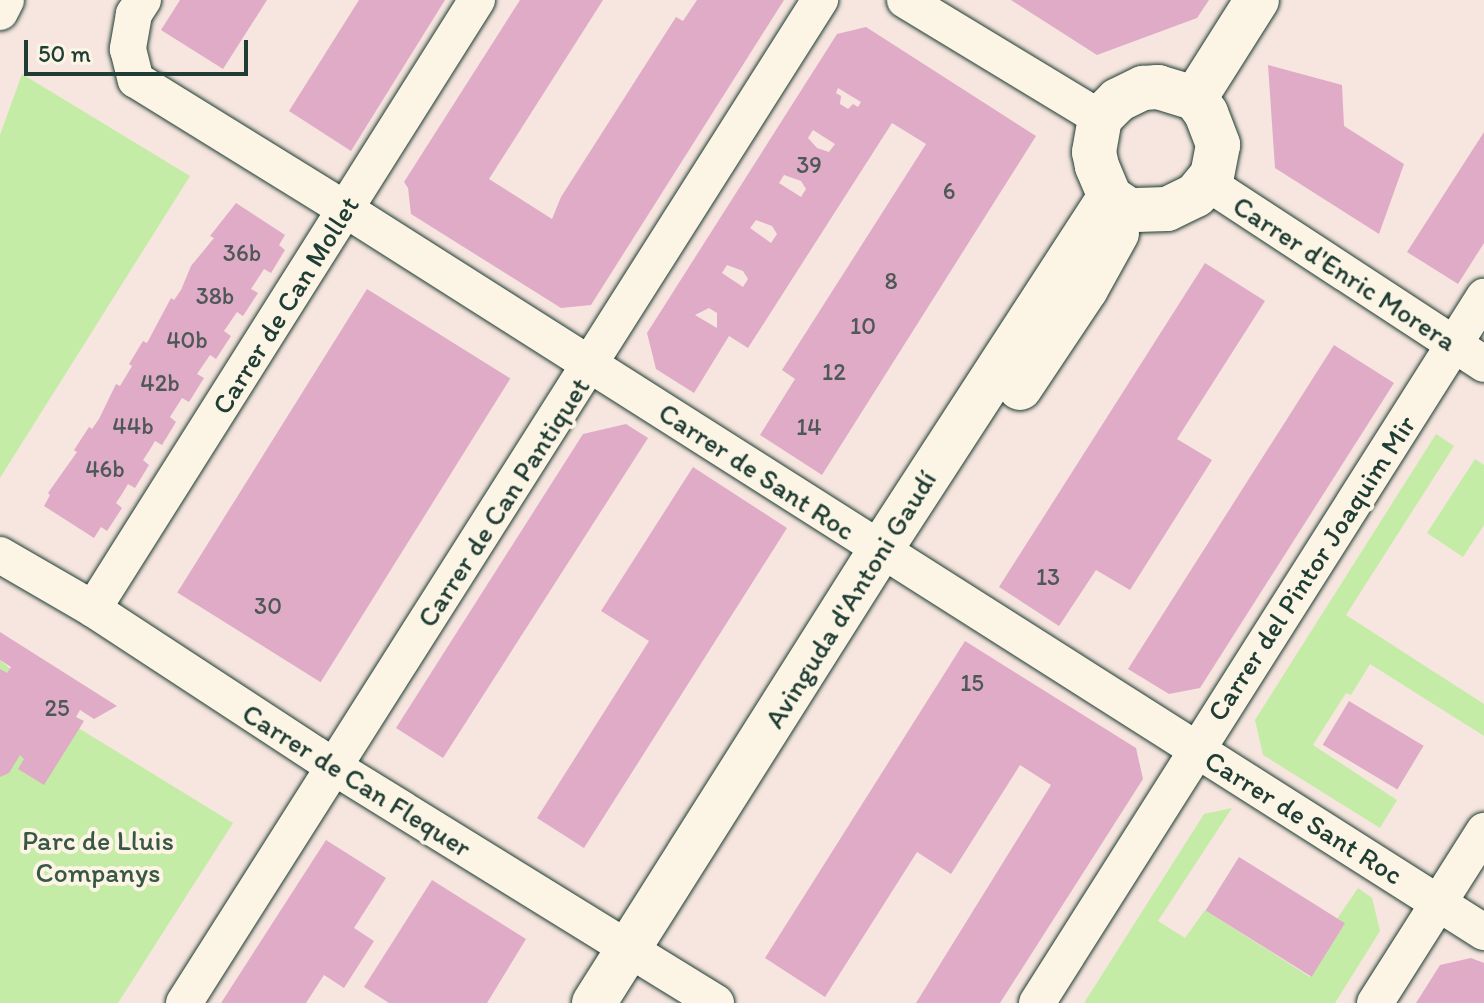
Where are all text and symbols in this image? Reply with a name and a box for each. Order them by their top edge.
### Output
scale bar [28,24,252,74]
text: 50 m [38,39,91,68]
house number: 39 [796,151,822,179]
house number: 6 [943,177,955,205]
street label: Carrer d'Enric Morera [1227,188,1463,358]
street label: Carrer de Can Mollet [204,190,366,420]
house number: 36b [223,239,261,267]
house number: 8 [884,267,898,295]
house number: 38b [196,282,234,310]
house number: 10 [850,312,876,340]
house number: 40b [166,326,208,354]
house number: 12 [822,358,846,386]
house number: 42b [140,369,180,397]
street label: Carrer de Can Pantiquet [410,371,596,633]
street label: Carrer de Sant Roc [653,395,861,547]
street label: Carrer del Pintor Joaquim Mir [1200,409,1422,727]
house number: 44b [112,412,154,440]
house number: 14 [796,413,822,441]
house number: 46b [85,455,125,483]
street label: Avinguda d'Antoni Gaudí [757,464,943,734]
house number: 13 [1036,563,1060,591]
house number: 30 [254,592,282,620]
house number: 15 [960,669,984,697]
house number: 25 [44,694,70,722]
street label: Carrer de Can Flequer [236,696,478,864]
street label: Carrer de Sant Roc [1199,743,1409,891]
park label: Parc de Lluis Companys [22,823,174,889]

